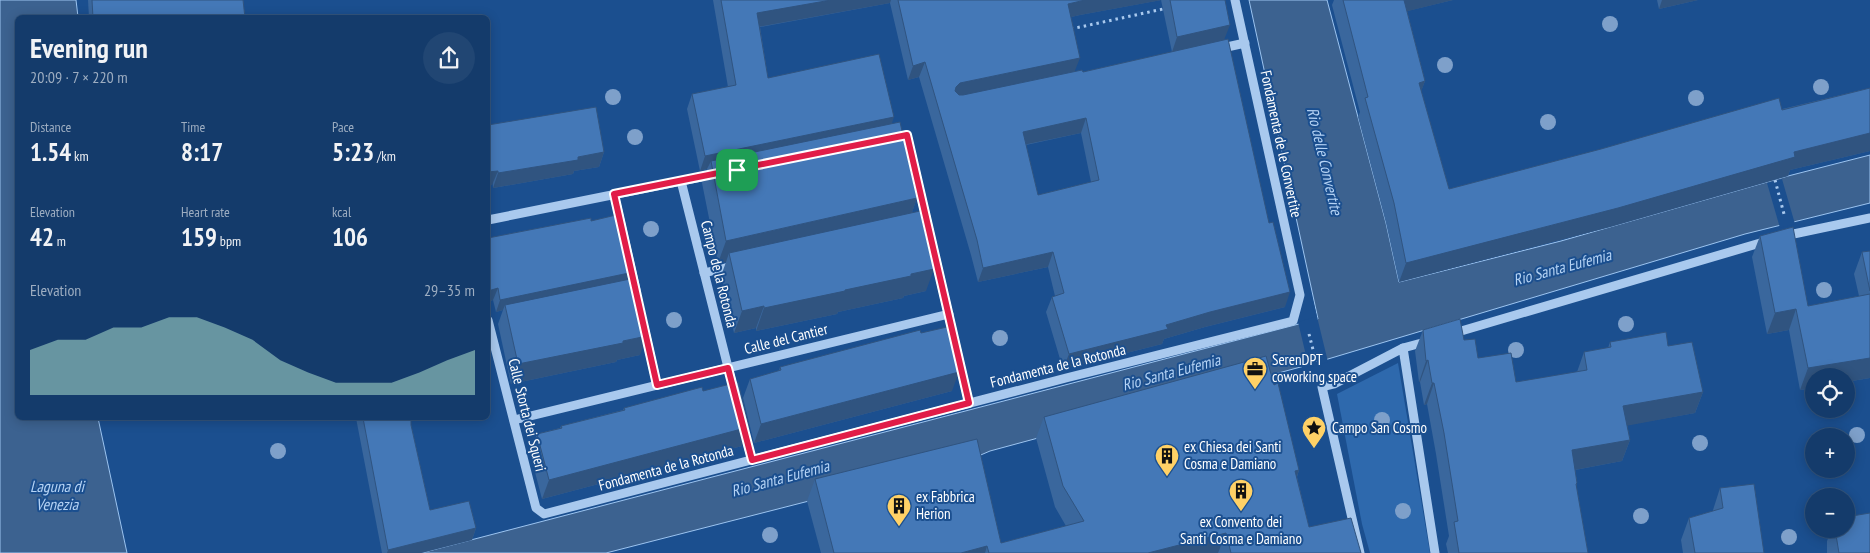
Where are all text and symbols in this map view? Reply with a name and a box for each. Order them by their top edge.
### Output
text: Evening run [30,29,148,66]
button: share [423,32,475,84]
text: 20:09 · 7 × 220 m [30,67,128,87]
street label: Fondamenta de le Convertite [1257,69,1306,219]
water label: Rio delle Convertite [1303,105,1347,218]
text: Distance [30,118,71,136]
text: Time [181,118,205,136]
text: Pace [332,118,354,136]
text: 1.54 [30,136,71,168]
text: 8:17 [181,136,223,168]
text: 5:23 [332,136,374,168]
text: km [71,147,89,165]
text: /km [374,147,396,165]
pin [716,149,758,191]
icon: arrive [723,156,751,184]
text: Elevation [30,203,75,221]
text: Heart rate [181,203,230,221]
text: kcal [332,203,351,221]
street label: Campo de la Rotonda [697,218,742,329]
text: 42 [30,221,54,253]
text: 159 [181,221,217,253]
text: 106 [332,221,368,253]
text: m [54,232,66,250]
text: bpm [217,232,241,250]
water label: Rio Santa Eufemia [1511,244,1615,290]
text: Elevation [30,280,81,300]
text: 29–35 m [424,280,475,300]
street label: Calle del Cantier [742,319,830,358]
street label: Fondamenta de la Rotonda [988,340,1128,392]
water label: Rio Santa Eufemia [1120,349,1224,395]
place label: SerenDPT coworking space [1272,350,1357,386]
street label: Calle Storta dei Squeri [504,356,551,473]
office icon: SerenDPT coworking space [1242,356,1268,390]
map controls [1805,368,1855,538]
button: locate [1805,368,1855,418]
place icon: Campo San Cosmo [1301,415,1327,449]
place label: Campo San Cosmo [1332,418,1427,437]
button: + [1805,428,1855,478]
place label: ex Chiesa dei Santi Cosma e Damiano [1184,437,1282,473]
street label: Fondamenta de la Rotonda [596,440,735,495]
building icon: ex Chiesa dei Santi Cosma e Damiano [1154,443,1180,477]
water label: Rio Santa Eufemia [729,455,833,501]
water label: Laguna di Venezia [30,476,86,514]
building icon: ex Convento dei Santi Cosma e Damiano [1228,478,1254,512]
place label: ex Fabbrica Herion [916,487,975,523]
button: − [1805,488,1855,538]
building icon: ex Fabbrica Herion [886,493,912,527]
place label: ex Convento dei Santi Cosma e Damiano [1180,512,1302,548]

